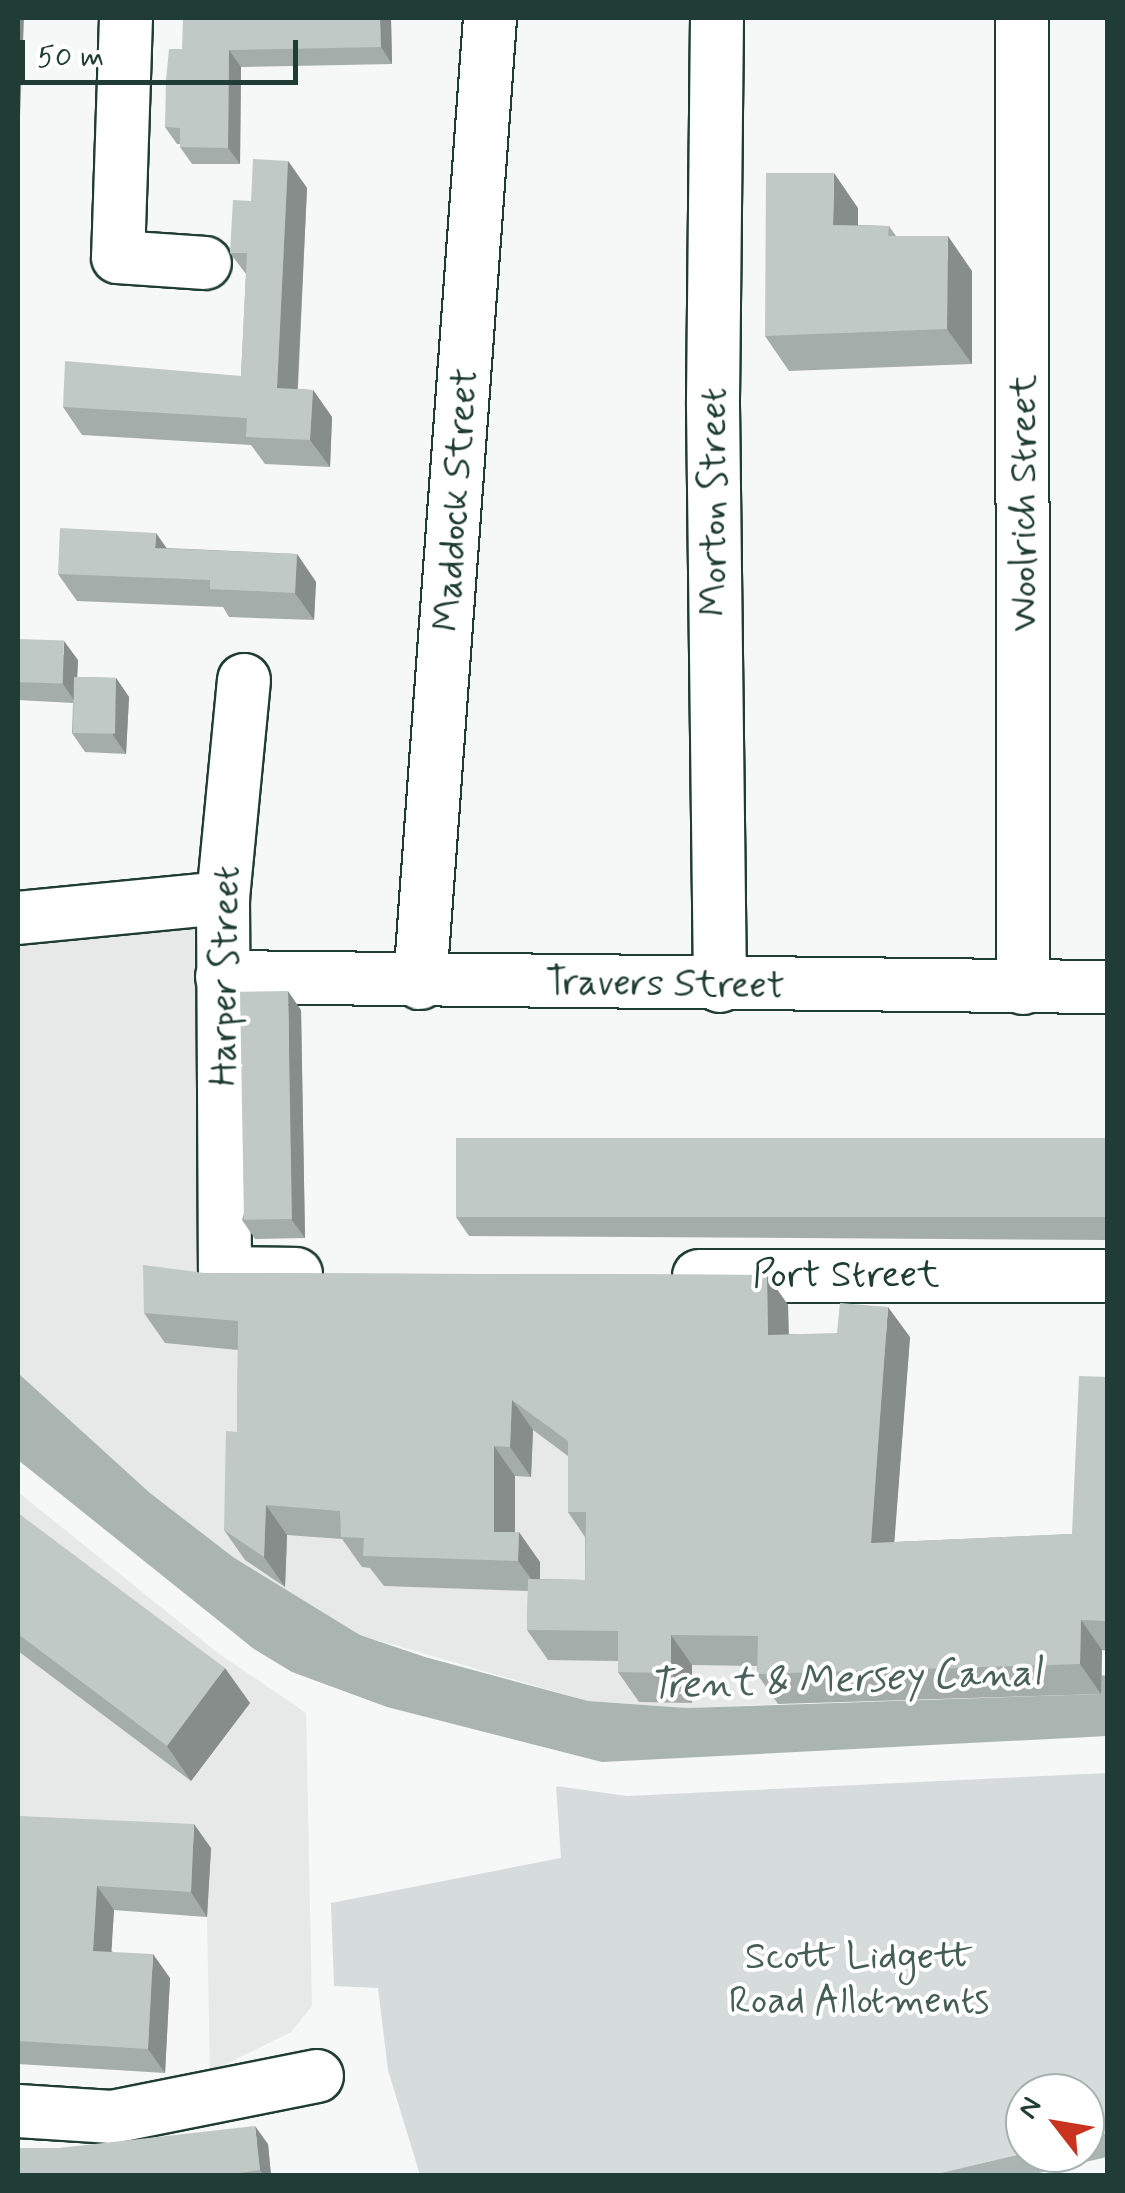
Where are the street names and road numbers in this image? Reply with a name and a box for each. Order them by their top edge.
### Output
street label: Maddock Street [425,368,489,632]
street label: Woolrich Street [1002,374,1048,632]
street label: Morton Street [692,385,738,619]
street label: Harper Street [201,862,251,1090]
street label: Travers Street [546,960,784,1010]
street label: Port Street [752,1253,940,1299]

